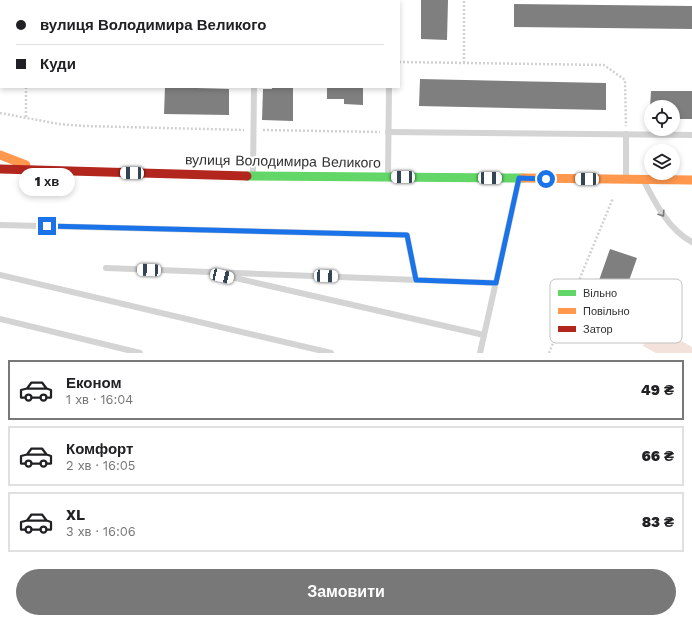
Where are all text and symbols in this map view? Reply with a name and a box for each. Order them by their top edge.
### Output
text: вулиця Володимира Великого [40,16,266,34]
text: Куди [40,55,76,73]
map controls [644,100,680,180]
button: locate [644,100,680,136]
button: layers [644,144,680,180]
street label: вулиця Володимира Великого [185,151,381,171]
car [120,167,144,179]
callout: 1 хв [19,168,75,196]
route start [537,170,555,188]
car [391,171,415,183]
car [478,172,502,184]
car [575,173,599,185]
text: 1 хв [35,174,59,189]
one-way arrow [657,209,664,216]
route end [38,217,56,235]
car [137,264,161,276]
car [209,267,235,285]
car [314,270,338,282]
legend [550,279,682,343]
text: Вільно [583,287,617,300]
text: Повільно [583,305,630,318]
text: Затор [583,323,613,336]
icon: car [18,372,54,408]
text: Економ [66,374,122,392]
text: 49 ₴ [641,381,674,399]
text: 1 хв · 16:04 [66,392,133,407]
icon: car [18,438,54,474]
text: Комфорт [66,440,133,458]
text: 66 ₴ [641,447,674,465]
text: 2 хв · 16:05 [66,458,135,473]
icon: car [18,504,54,540]
text: XL [66,506,85,524]
text: 83 ₴ [642,513,674,531]
text: 3 хв · 16:06 [66,524,136,539]
button: Замовити [16,569,676,615]

